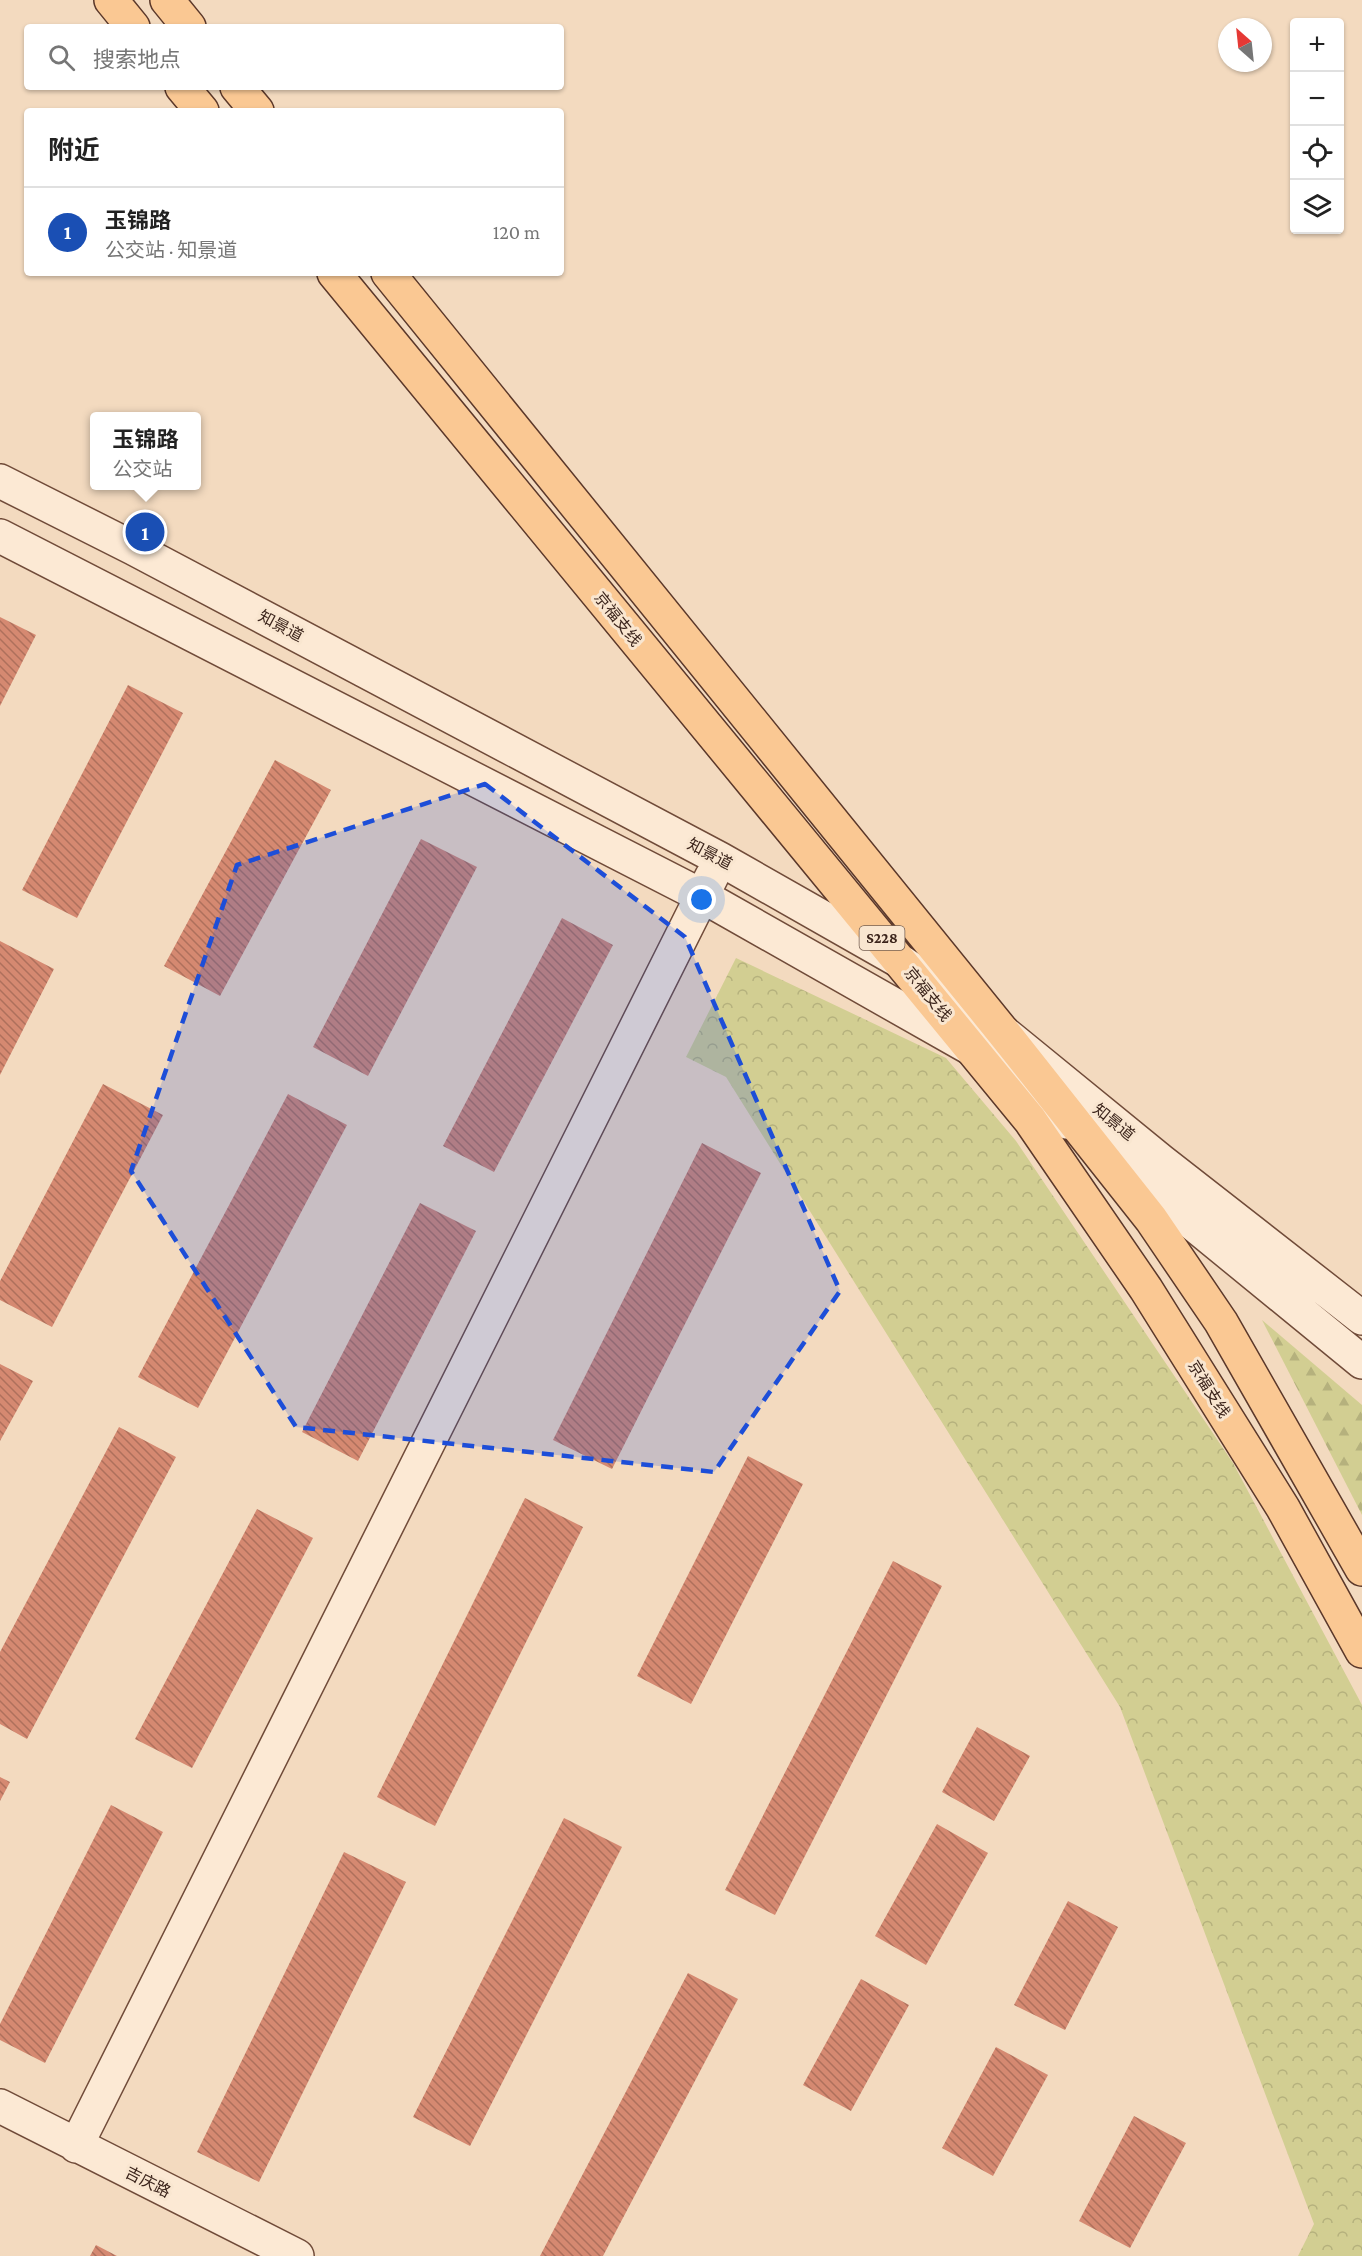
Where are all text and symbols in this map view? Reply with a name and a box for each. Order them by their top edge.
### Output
north arrow [1218,18,1272,72]
map controls [1290,18,1344,234]
button: + [1290,18,1344,72]
search box [24,24,564,90]
icon: search [45,41,78,74]
text: 搜索地点 [93,47,181,72]
button: − [1290,72,1344,126]
button: locate [1290,126,1344,180]
text: 附近 [48,136,100,165]
button: layers [1290,180,1344,234]
text: 玉锦路 [105,208,171,233]
text: 1 [64,221,71,243]
text: 120 m [493,221,540,243]
text: 公交站 · 知景道 [105,239,237,261]
popup [90,412,201,490]
text: 玉锦路 [112,427,179,452]
text: 公交站 [112,458,172,480]
pin: 1 [126,510,164,554]
street label: 京福支线 [591,589,645,649]
street label: 知景道 [256,607,306,645]
street label: 知景道 [685,835,735,873]
your location [687,885,716,914]
road number: S228 [860,926,904,950]
street label: 京福支线 [901,964,955,1024]
street label: 知景道 [1090,1100,1138,1144]
street label: 京福支线 [1185,1357,1233,1421]
street label: 吉庆路 [123,2164,173,2200]

